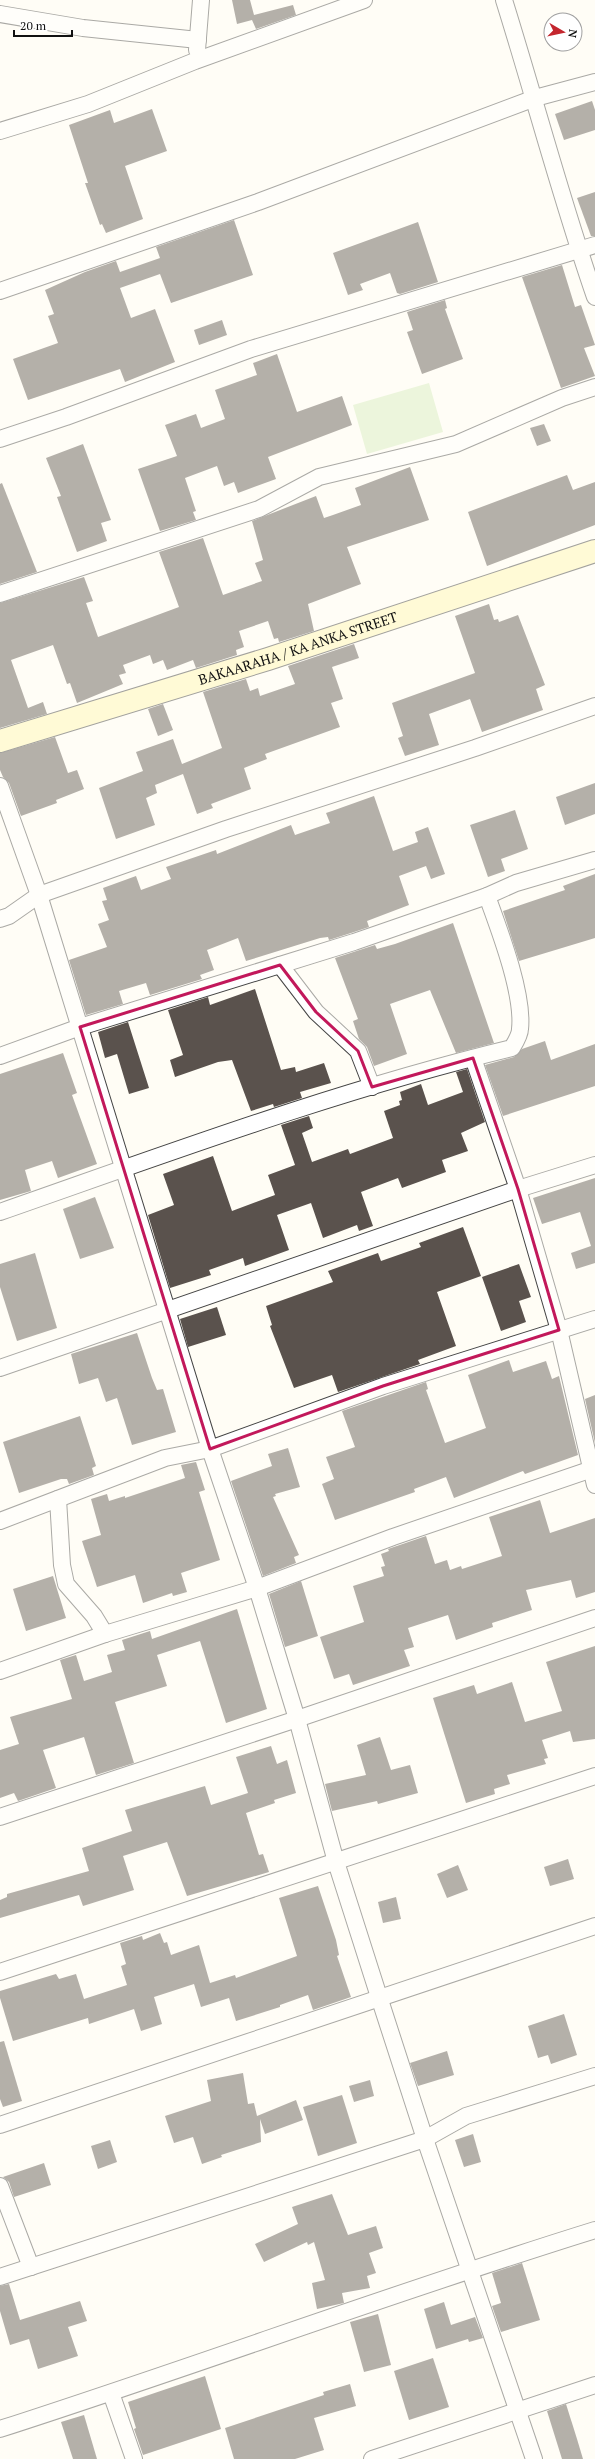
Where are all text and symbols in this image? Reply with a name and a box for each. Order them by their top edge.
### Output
scale bar [14,12,72,38]
north arrow [543,12,583,52]
text: 20 m [20,18,47,33]
text: N [565,28,580,39]
street label: BAKAARAHA / KA ANKA STREET [196,607,400,689]

